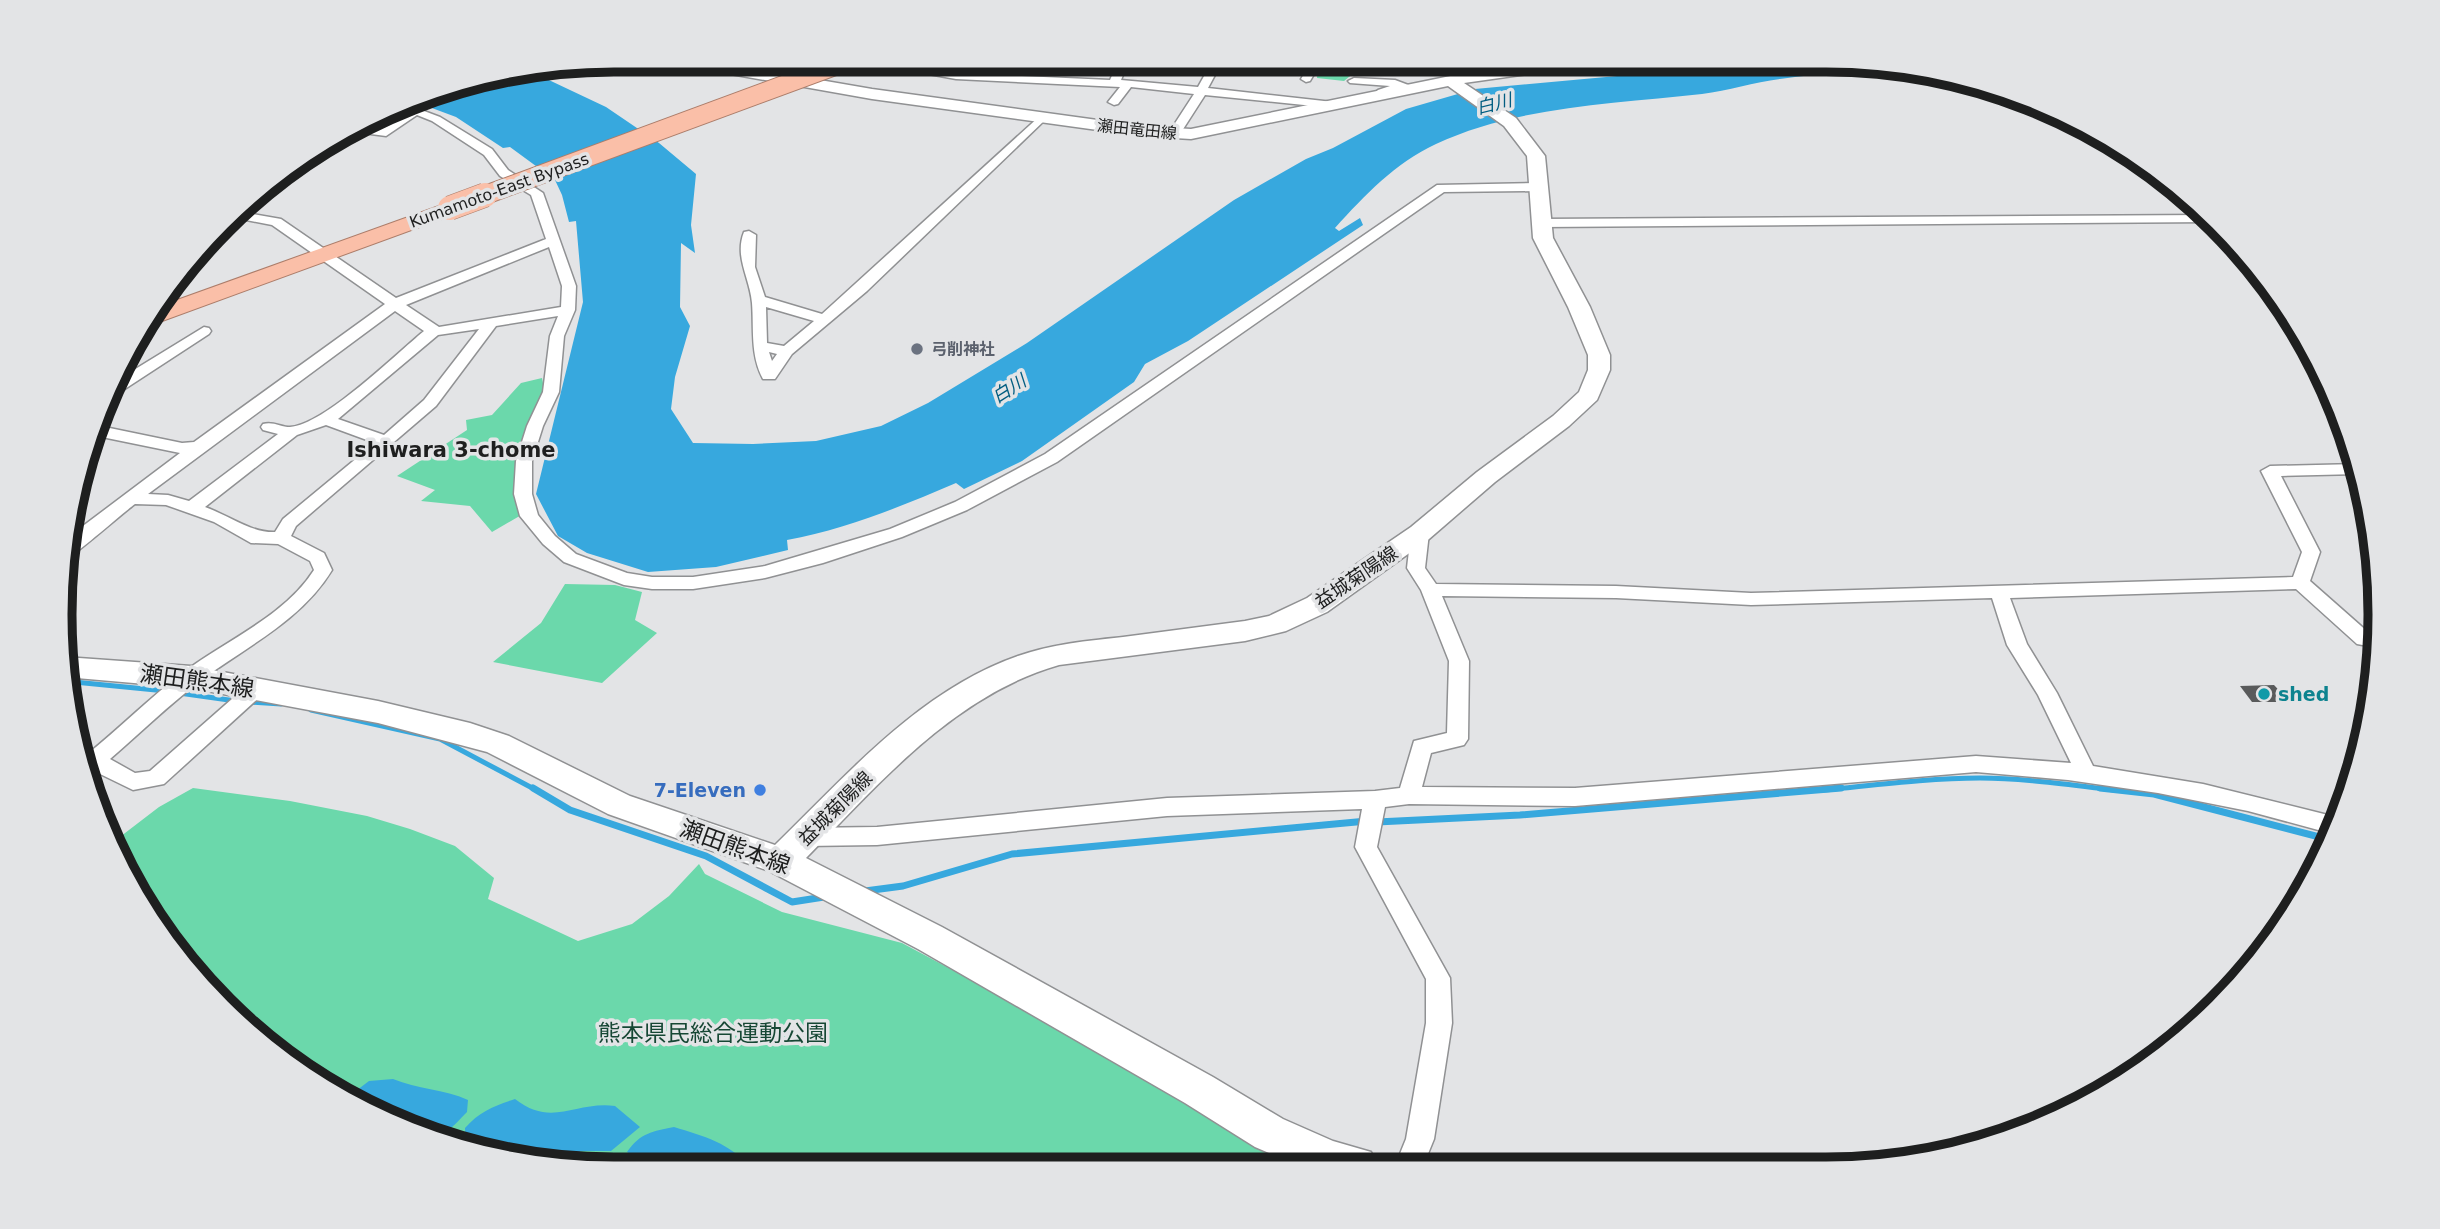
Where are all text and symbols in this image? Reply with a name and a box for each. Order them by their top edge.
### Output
water label: 白川 [1474,88,1516,118]
street label: 瀬田竜田線 [1096,116,1178,143]
street label: Kumamoto-East Bypass [407,149,591,232]
place label: 弓削神社 [931,340,995,359]
marker: 弓削神社 [909,341,925,357]
water label: 白川 [988,369,1031,407]
district label: Ishiwara 3-chome [346,438,556,462]
street label: 益城菊陽線 [1310,541,1402,613]
street label: 瀬田熊本線 [138,660,256,702]
place label: shed [2278,683,2329,705]
marker: shed [2256,686,2272,702]
street label: 益城菊陽線 [794,767,876,849]
place label: 7-Eleven [654,779,746,801]
marker: 7-Eleven [752,782,768,798]
street label: 瀬田熊本線 [677,815,793,879]
park label: 熊本県民総合運動公園 [598,1020,828,1046]

